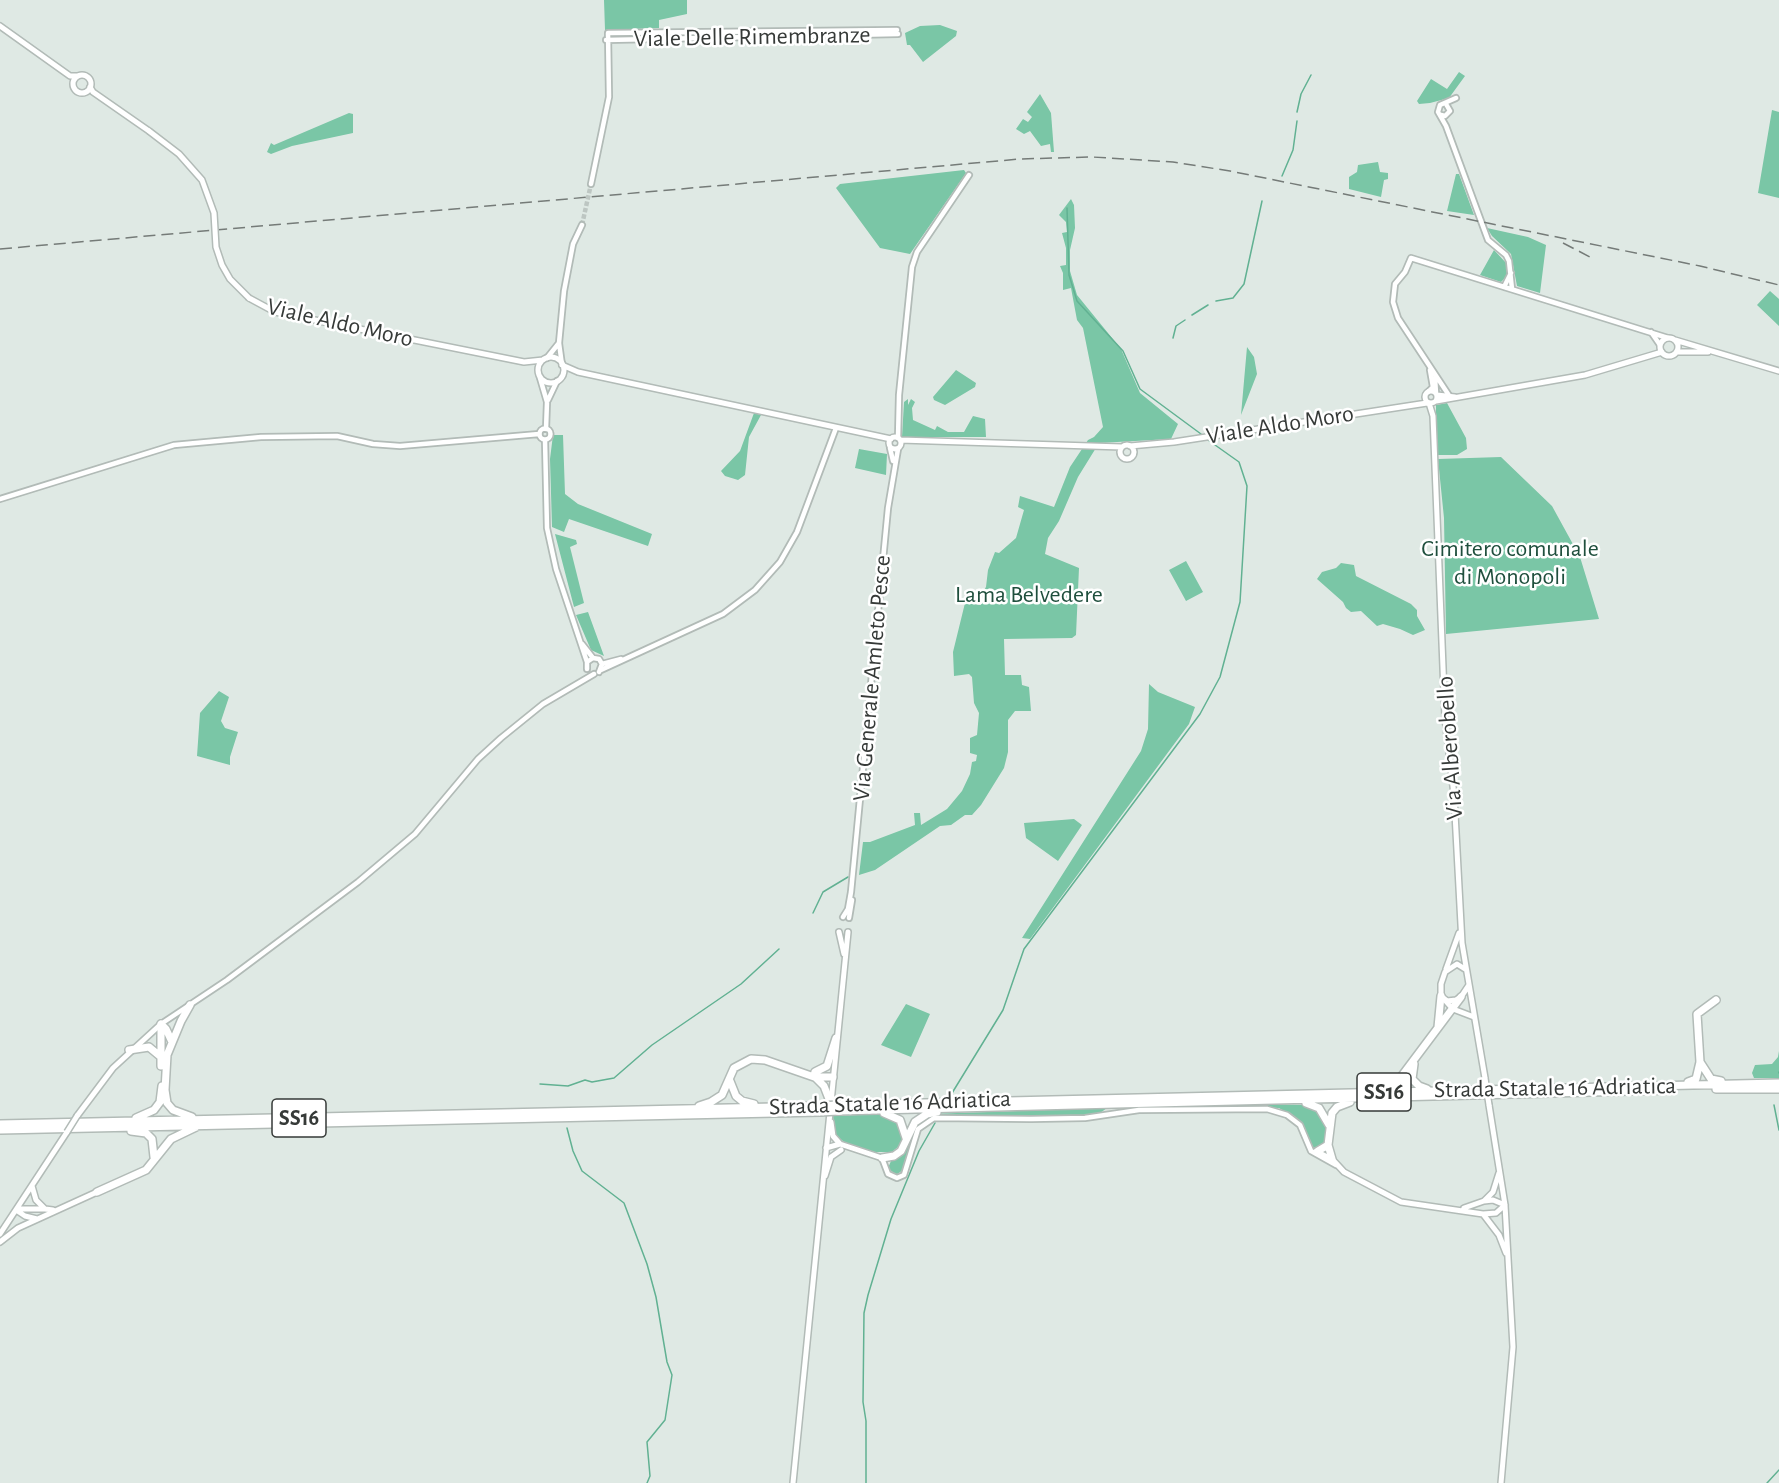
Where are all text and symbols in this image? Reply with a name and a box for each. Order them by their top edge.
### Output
street label: Viale Delle Rimembranze [633,21,871,53]
street label: Viale Aldo Moro [264,292,416,354]
street label: Viale Aldo Moro [1204,399,1356,451]
park label: Cimitero comunale di Monopoli [1421,535,1599,591]
street label: Via Generale Amleto Pesce [847,554,897,802]
park label: Lama Belvedere [955,581,1103,609]
street label: Via Alberobello [1431,675,1469,821]
street label: Strada Statale 16 Adriatica [1434,1071,1676,1105]
road number: SS16 [1357,1073,1411,1111]
street label: Strada Statale 16 Adriatica [768,1084,1012,1122]
road number: SS16 [272,1099,326,1137]

